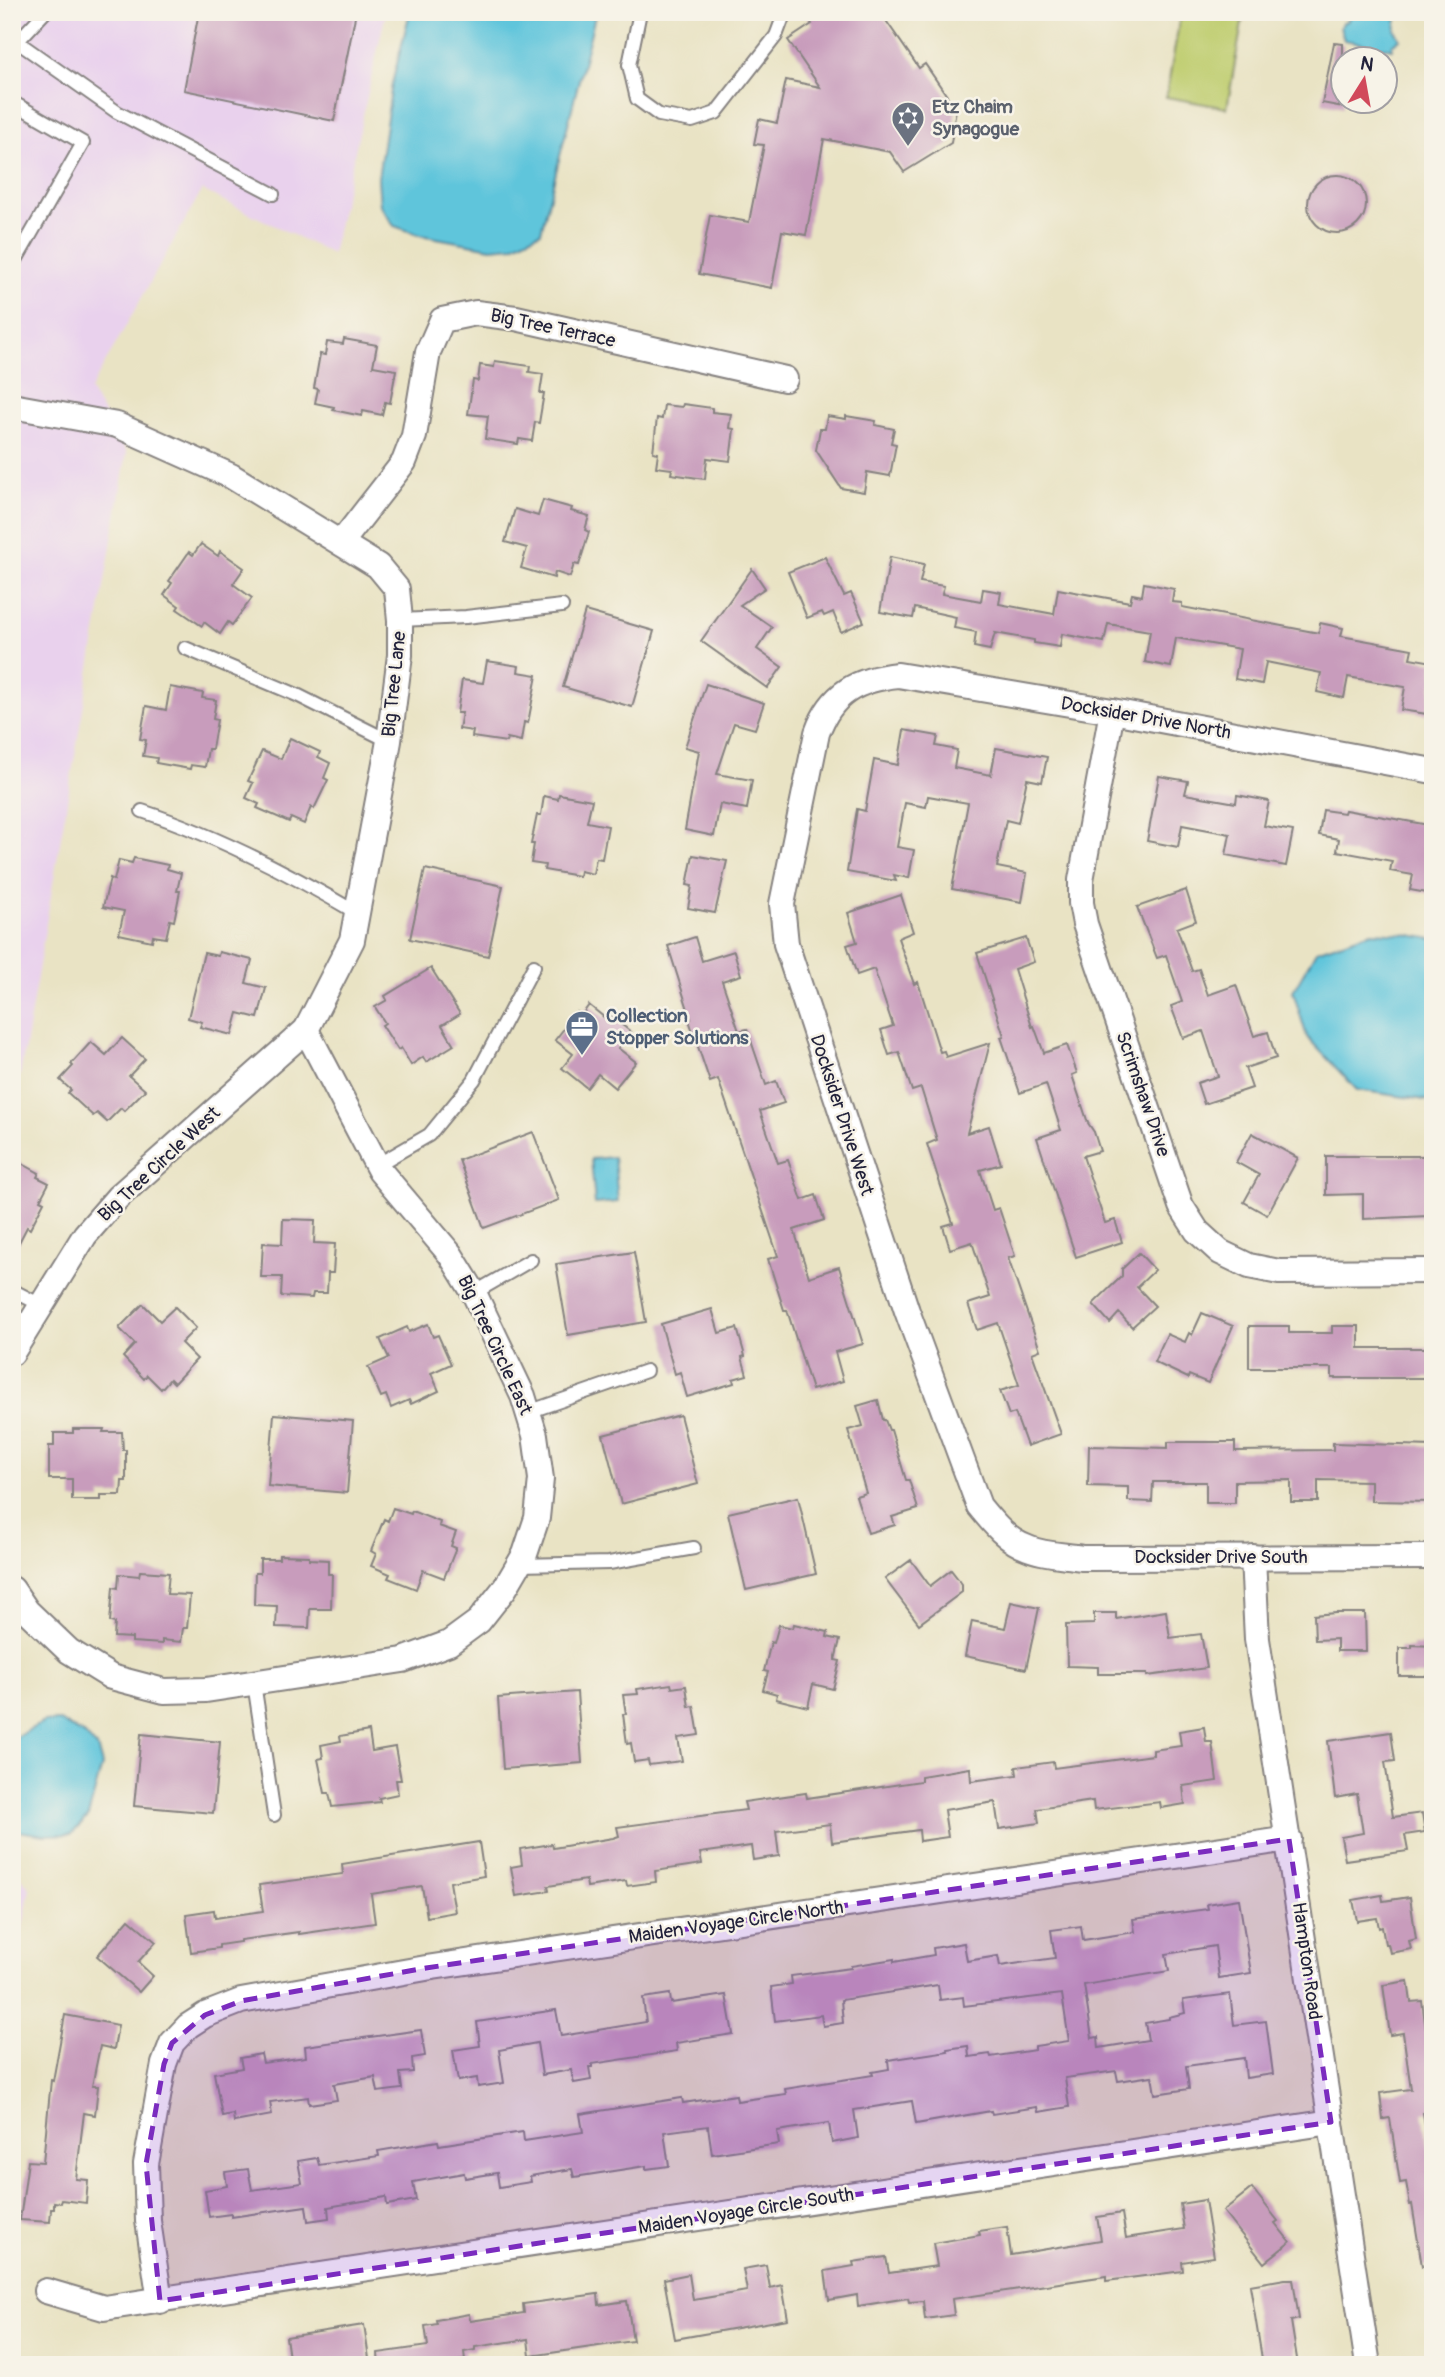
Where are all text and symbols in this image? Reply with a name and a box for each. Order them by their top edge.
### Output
north arrow [1330,46,1400,116]
text: N [1358,51,1376,77]
place label: Etz Chaim Synagogue [932,95,1020,141]
synagogue icon: Etz Chaim Synagogue [889,99,927,148]
street label: Big Tree Terrace [488,303,618,353]
street label: Big Tree Lane [377,629,412,738]
street label: Docksider Drive North [1059,691,1233,745]
place label: Collection Stopper Solutions [606,1004,749,1050]
office icon: Collection Stopper Solutions [563,1008,601,1057]
street label: Scrimshaw Drive [1110,1028,1176,1160]
street label: Docksider Drive West [805,1032,879,1199]
street label: Big Tree Circle West [93,1101,225,1227]
street label: Big Tree Circle East [452,1271,538,1419]
street label: Docksider Drive South [1134,1545,1308,1569]
street label: Maiden Voyage Circle North [627,1895,845,1949]
street label: Hampton Road [1287,1901,1327,2021]
street label: Maiden Voyage Circle South [637,2182,856,2240]

